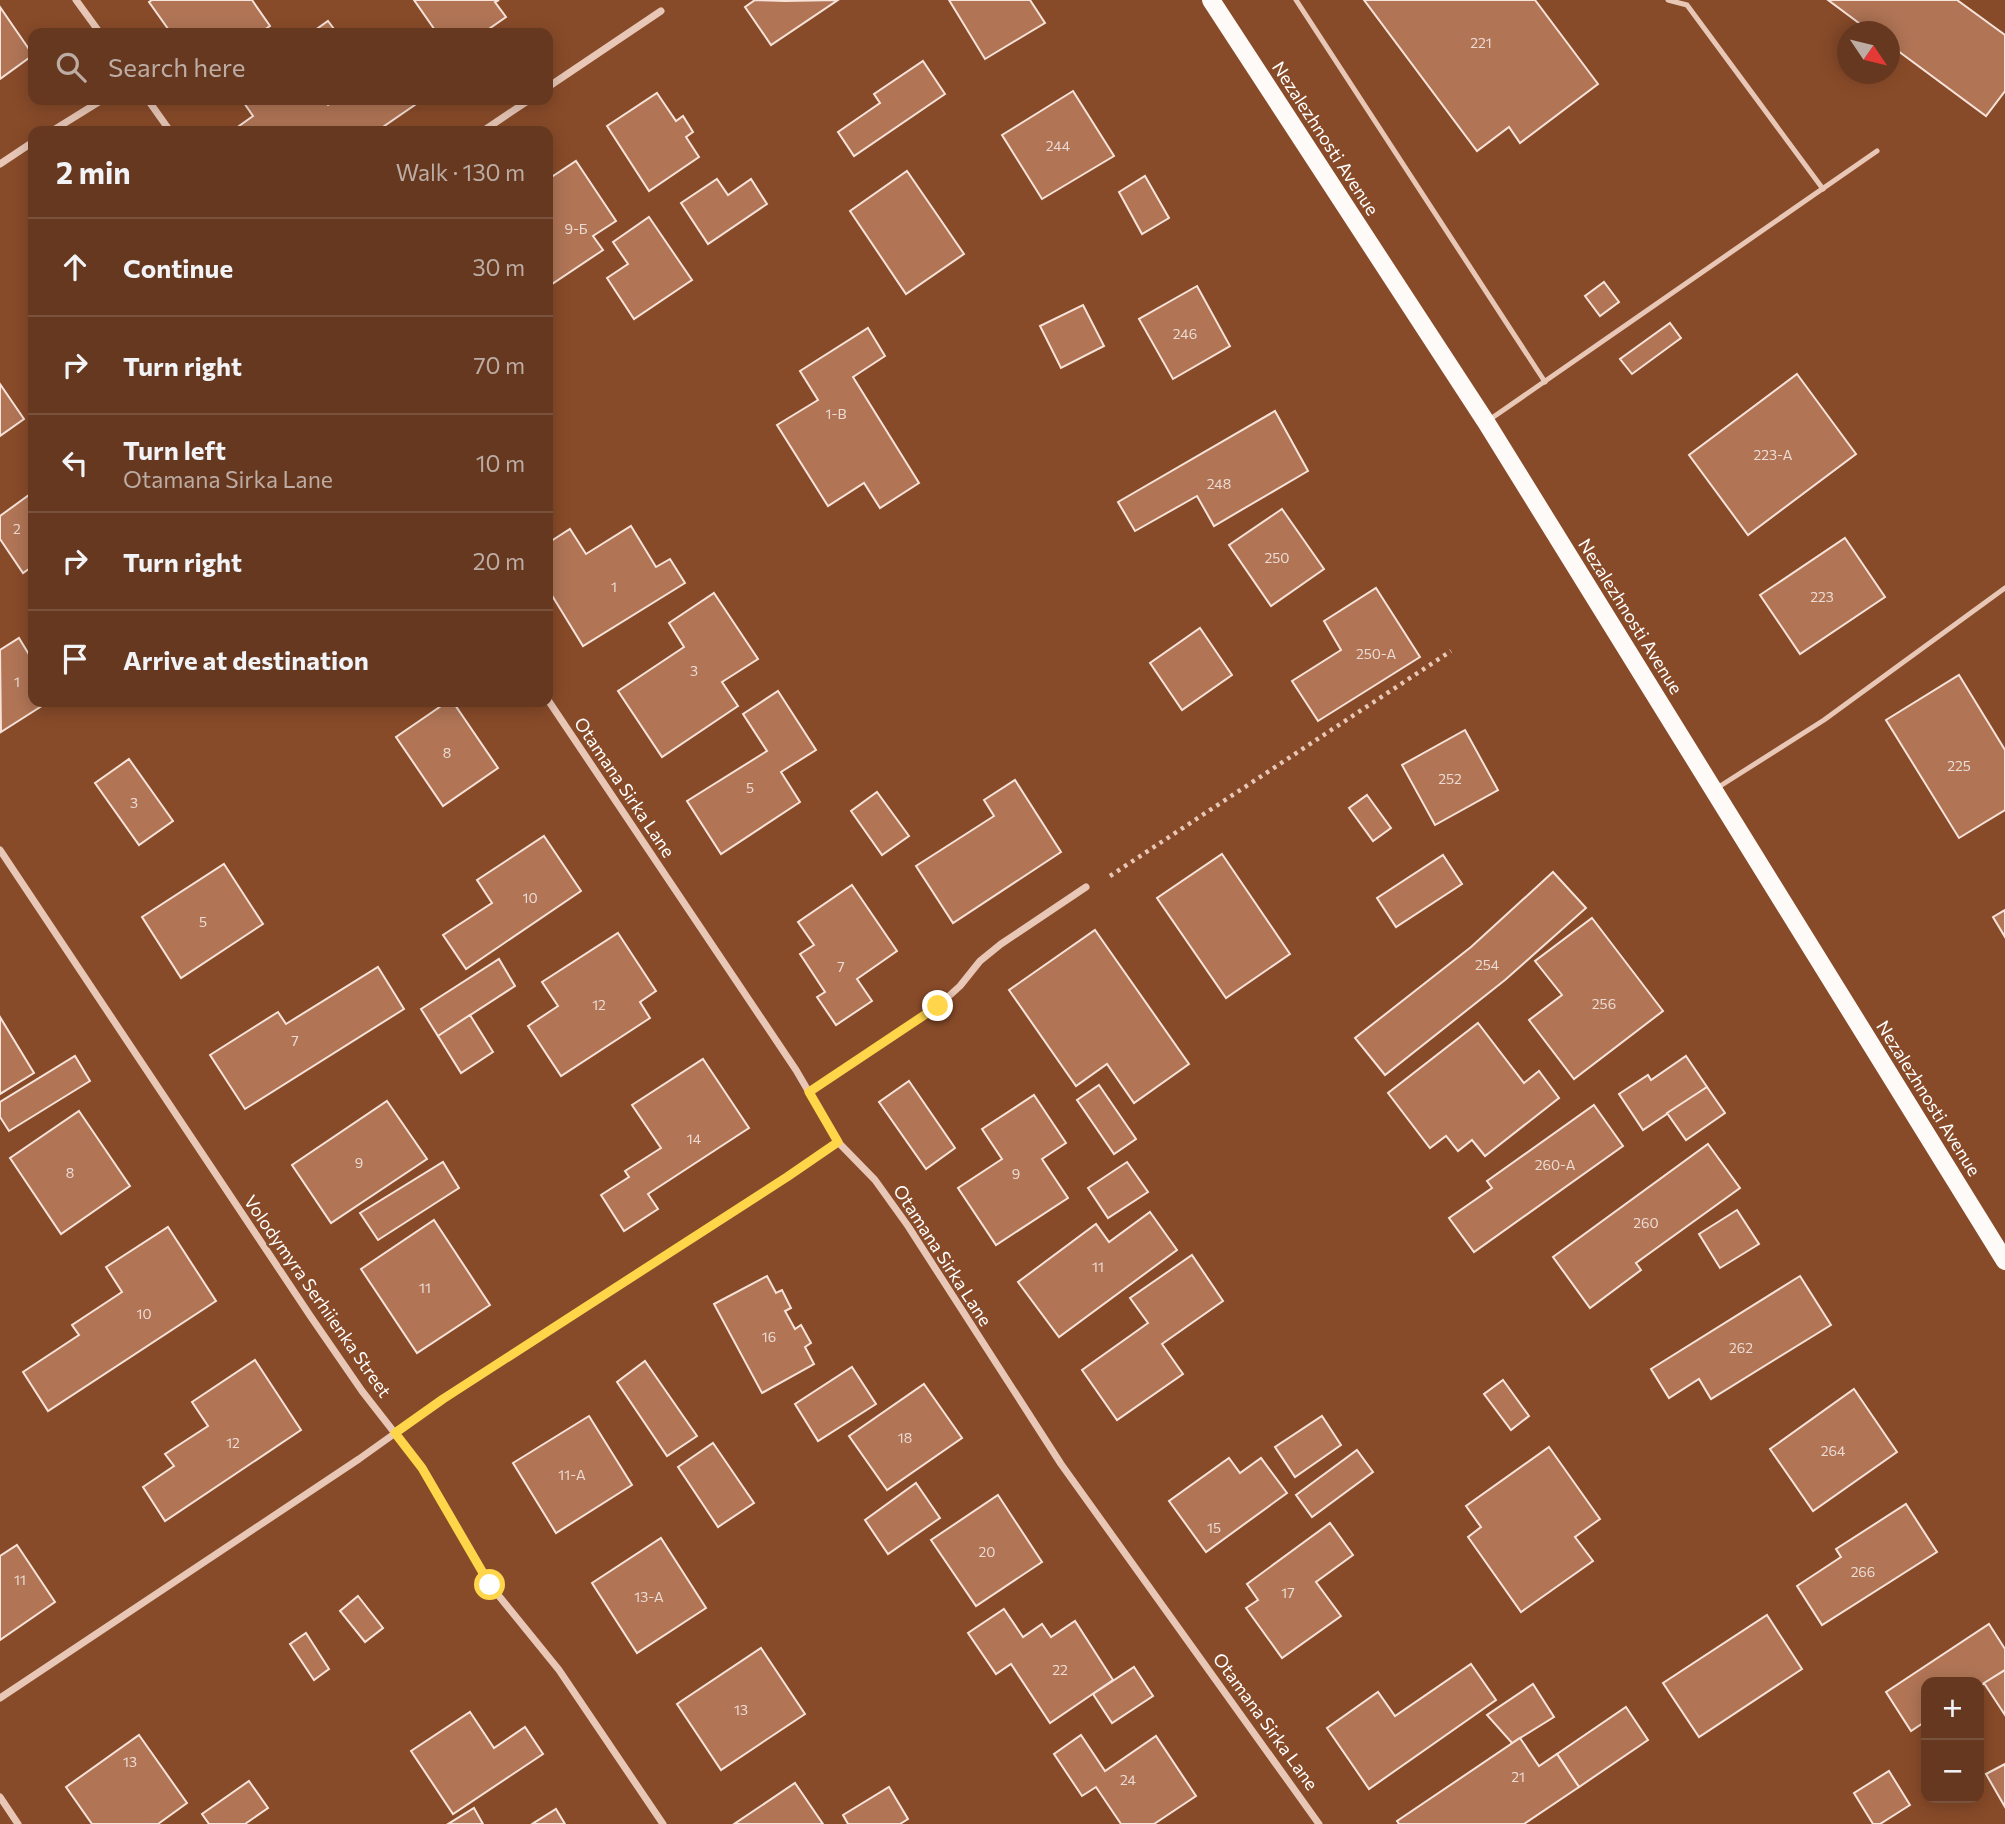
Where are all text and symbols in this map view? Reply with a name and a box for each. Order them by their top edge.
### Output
north arrow [1837,21,1900,84]
search box [28,28,553,105]
house number: 221 [1470,34,1492,51]
icon: search [52,48,90,86]
text: Search here [108,51,246,82]
street label: Nezalezhnosti Avenue [1268,57,1384,219]
house number: 244 [1046,137,1071,154]
text: 2 min [56,153,131,190]
text: Walk · 130 m [396,158,525,186]
house number: 9-Б [564,220,588,237]
icon: ahead [56,248,94,286]
text: Continue [123,252,233,283]
text: 30 m [472,253,525,281]
house number: 246 [1173,325,1197,342]
icon: right [56,346,94,384]
text: Turn right [123,350,242,381]
text: 70 m [473,351,525,379]
house number: 1-В [826,405,846,422]
text: Turn left [123,434,226,465]
icon: left [56,444,94,482]
house number: 223-А [1754,446,1793,463]
text: 10 m [476,449,525,477]
text: Otamana Sirka Lane [123,465,333,493]
house number: 248 [1207,475,1231,492]
house number: 2 [13,520,21,537]
street label: Nezalezhnosti Avenue [1574,534,1688,698]
icon: right [56,542,94,580]
text: Turn right [123,546,242,577]
text: 20 m [473,547,525,575]
house number: 250 [1265,549,1289,566]
house number: 1 [611,578,617,595]
house number: 223 [1810,588,1834,605]
icon: arrive [56,640,94,678]
text: Arrive at destination [123,644,369,675]
house number: 250-А [1356,645,1396,662]
house number: 3 [690,662,698,679]
house number: 1 [14,673,20,690]
street label: Otamana Sirka Lane [570,713,680,861]
house number: 8 [443,744,451,761]
house number: 225 [1947,757,1971,774]
house number: 252 [1438,770,1462,787]
house number: 5 [746,779,754,796]
house number: 3 [130,794,138,811]
house number: 10 [522,889,538,906]
house number: 5 [199,913,207,930]
house number: 254 [1475,956,1500,973]
house number: 7 [837,958,845,975]
route end [922,990,953,1021]
house number: 256 [1592,995,1616,1012]
house number: 12 [592,996,606,1013]
street label: Nezalezhnosti Avenue [1872,1016,1986,1180]
house number: 7 [291,1032,299,1049]
house number: 14 [687,1130,702,1147]
house number: 9 [355,1154,363,1171]
house number: 260-А [1535,1156,1576,1173]
house number: 8 [66,1164,74,1181]
house number: 9 [1012,1165,1020,1182]
street label: Otamana Sirka Lane [889,1180,997,1330]
street label: Volodymyra Serhiienka Street [240,1191,396,1401]
house number: 260 [1633,1214,1659,1231]
house number: 11 [1092,1258,1104,1275]
house number: 11 [419,1279,431,1296]
house number: 10 [136,1305,152,1322]
house number: 16 [762,1328,776,1345]
house number: 262 [1729,1339,1753,1356]
house number: 18 [898,1429,912,1446]
house number: 12 [226,1434,240,1451]
house number: 264 [1821,1442,1846,1459]
house number: 11-А [558,1466,586,1483]
house number: 15 [1207,1519,1221,1536]
house number: 20 [979,1543,995,1560]
house number: 266 [1851,1563,1875,1580]
route start [474,1569,505,1600]
house number: 11 [14,1571,26,1588]
house number: 17 [1281,1584,1295,1601]
house number: 13-А [634,1588,664,1605]
street label: Otamana Sirka Lane [1209,1648,1323,1794]
house number: 22 [1052,1661,1068,1678]
map controls [1921,1677,1984,1803]
button: + [1921,1677,1984,1740]
house number: 13 [734,1701,748,1718]
button: − [1921,1740,1984,1803]
house number: 13 [123,1753,137,1770]
house number: 21 [1511,1768,1525,1785]
house number: 24 [1120,1771,1137,1788]

